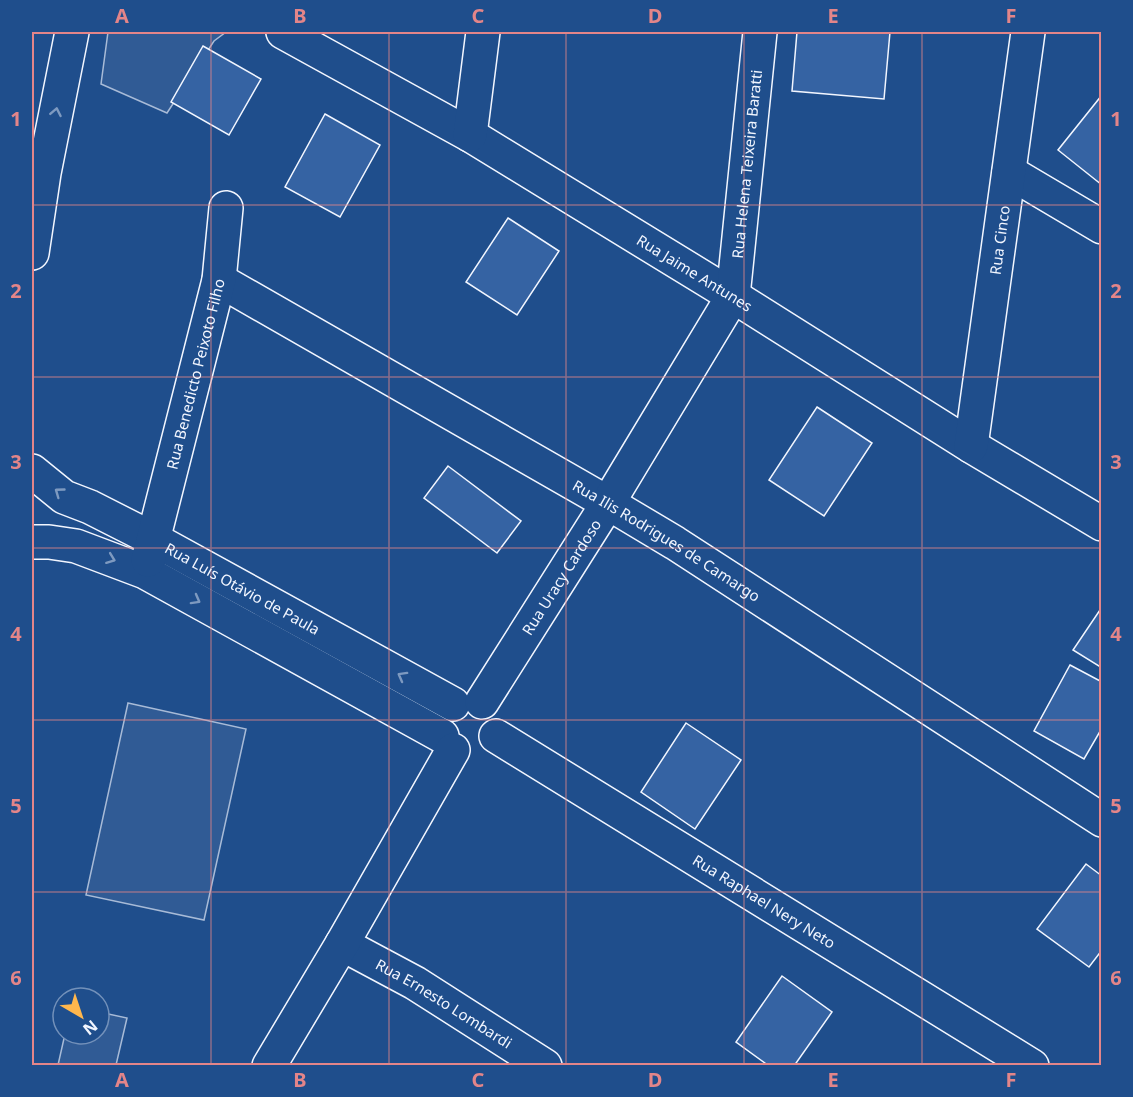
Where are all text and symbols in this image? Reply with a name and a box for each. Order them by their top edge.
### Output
text: A [115,2,129,29]
text: B [293,2,307,29]
text: C [472,2,485,29]
text: D [648,2,662,29]
text: E [827,2,839,29]
text: F [1006,2,1016,29]
street label: Rua Helena Teixeira Baratti [727,69,766,259]
text: 1 [10,105,22,132]
text: 1 [1110,105,1122,132]
one-way arrow [49,108,62,118]
street label: Rua Cinco [985,204,1014,276]
street label: Rua Jaime Antunes [633,230,756,316]
street label: Rua Benedicto Peixoto Filho [161,276,229,471]
text: 2 [10,277,22,304]
text: 2 [1110,277,1122,304]
text: 3 [10,448,22,475]
text: 3 [1110,448,1122,475]
street label: Rua Ilis Rodrigues de Camargo [569,475,764,606]
one-way arrow [55,488,66,499]
street label: Rua Uracy Cardoso [517,515,605,639]
street label: Rua Luís Otávio de Paula [162,538,324,639]
one-way arrow [105,552,116,564]
one-way arrow [190,593,200,604]
text: 4 [10,620,22,647]
text: 4 [1110,620,1122,647]
one-way arrow [398,672,408,683]
text: 5 [10,792,22,819]
text: 5 [1110,792,1122,819]
street label: Rua Raphael Nery Neto [689,850,839,953]
street label: Rua Ernesto Lombardi [372,954,516,1052]
text: 6 [10,964,22,991]
text: 6 [1110,964,1122,991]
north arrow [51,986,111,1046]
text: N [78,1015,102,1040]
text: A [115,1066,129,1093]
text: B [293,1066,307,1093]
text: C [472,1066,485,1093]
text: D [648,1066,662,1093]
text: E [827,1066,839,1093]
text: F [1006,1066,1016,1093]

